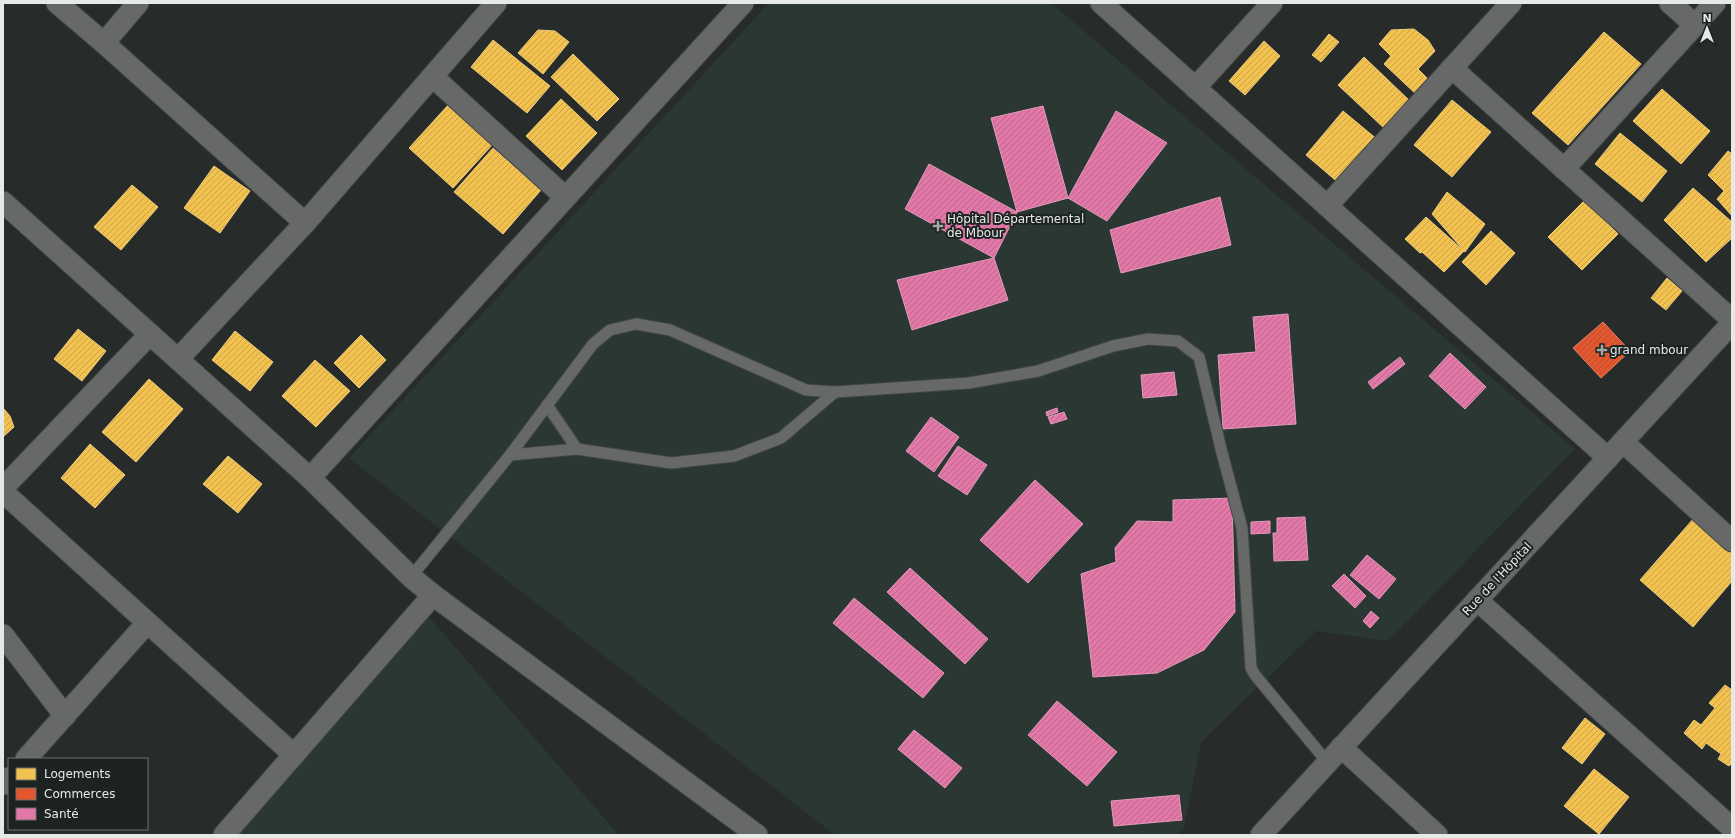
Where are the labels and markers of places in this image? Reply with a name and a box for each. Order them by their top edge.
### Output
place label: Hôpital Départemental de Mbour [947,212,1084,240]
marker: Hôpital Départemental de Mbour [932,220,944,232]
place label: grand mbour [1610,343,1688,357]
marker: grand mbour [1597,345,1607,355]

